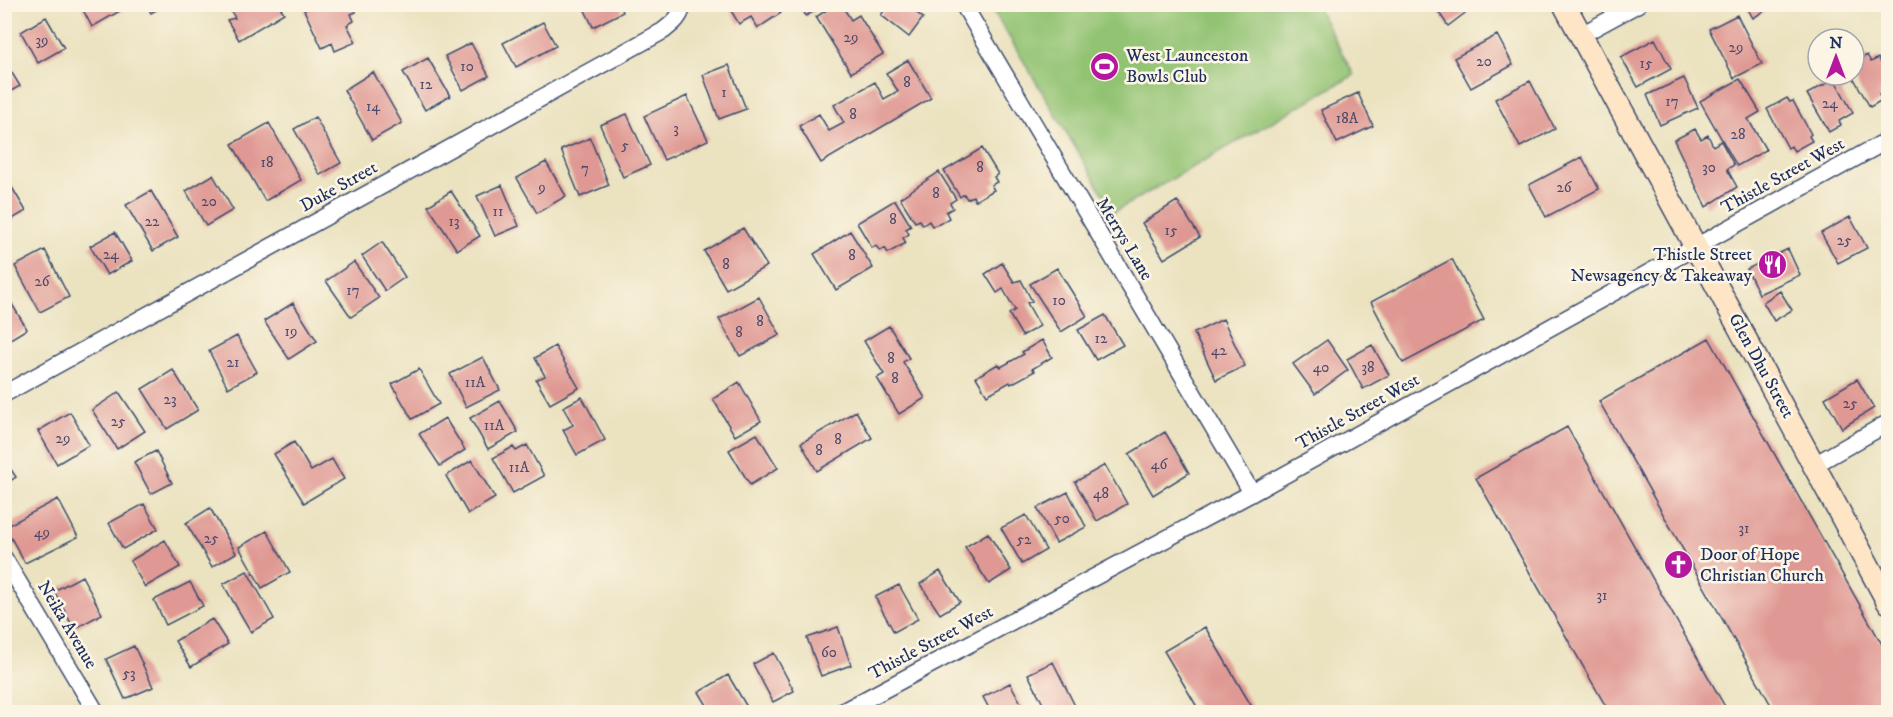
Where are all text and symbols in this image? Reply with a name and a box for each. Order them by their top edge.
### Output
north arrow [1806,27,1866,87]
house number: 29 [844,28,858,47]
house number: 39 [35,31,49,50]
text: N [1829,33,1843,53]
house number: 29 [1729,38,1743,57]
place label: West Launceston Bowls Club [1125,45,1249,88]
sports icon: West Launceston Bowls Club [1089,50,1121,82]
house number: 20 [1476,52,1492,71]
house number: 15 [1640,54,1653,73]
house number: 10 [460,57,474,76]
house number: 8 [903,73,911,92]
house number: 12 [420,75,433,94]
house number: 1 [721,83,727,102]
house number: 17 [1665,92,1679,111]
house number: 24 [1822,94,1838,113]
house number: 14 [366,97,380,116]
house number: 8 [849,105,857,124]
house number: 18A [1336,109,1359,128]
house number: 3 [673,119,679,138]
house number: 28 [1731,125,1745,144]
street label: Thistle Street West [1718,133,1849,219]
house number: 5 [621,136,629,155]
house number: 18 [260,153,274,172]
street label: Duke Street [297,157,382,217]
house number: 8 [976,158,984,177]
house number: 30 [1702,158,1716,177]
house number: 7 [581,159,589,178]
house number: 9 [537,178,546,197]
house number: 26 [1556,178,1573,197]
house number: 8 [932,184,940,203]
house number: 20 [201,192,217,211]
street label: Merrys Lane [1091,194,1157,284]
house number: 11 [492,202,504,221]
house number: 8 [889,210,897,229]
house number: 22 [145,212,160,231]
house number: 13 [448,212,460,231]
house number: 15 [1165,221,1178,240]
house number: 25 [1837,231,1852,250]
place label: Thistle Street Newsagency & Takeaway [1571,244,1752,287]
house number: 24 [103,245,119,264]
house number: 8 [848,246,856,265]
restaurant icon: Thistle Street Newsagency & Takeaway [1757,249,1789,281]
house number: 8 [722,255,730,274]
house number: 26 [34,272,51,291]
house number: 17 [346,281,360,300]
house number: 10 [1052,291,1066,310]
street label: Glen Dhu Street [1723,310,1799,422]
house number: 8 [756,312,764,331]
house number: 19 [285,322,297,341]
house number: 8 [735,323,743,342]
house number: 12 [1095,329,1108,348]
house number: 42 [1211,341,1228,360]
house number: 8 [887,349,895,368]
house number: 21 [227,353,239,372]
house number: 40 [1313,358,1329,377]
house number: 38 [1361,358,1375,377]
house number: 8 [891,369,899,388]
street label: Thistle Street West [1293,369,1424,455]
house number: 11A [465,373,486,392]
house number: 23 [164,390,176,409]
house number: 25 [1843,394,1858,413]
house number: 25 [111,412,126,431]
house number: 11A [484,416,505,435]
house number: 29 [56,429,70,448]
house number: 8 [834,430,842,449]
house number: 8 [815,441,823,460]
house number: 46 [1151,455,1168,474]
house number: 11A [509,458,530,477]
house number: 48 [1093,484,1109,503]
house number: 50 [1054,509,1070,528]
house number: 31 [1738,519,1750,538]
house number: 49 [34,523,50,542]
house number: 25 [204,529,219,548]
house number: 52 [1017,530,1032,549]
place label: Door of Hope Christian Church [1700,544,1824,587]
church icon: Door of Hope Christian Church [1663,549,1695,581]
street label: Neika Avenue [32,577,102,673]
house number: 31 [1596,586,1608,605]
street label: Thistle Street West [865,601,997,685]
house number: 60 [821,643,837,662]
house number: 53 [122,664,136,683]

